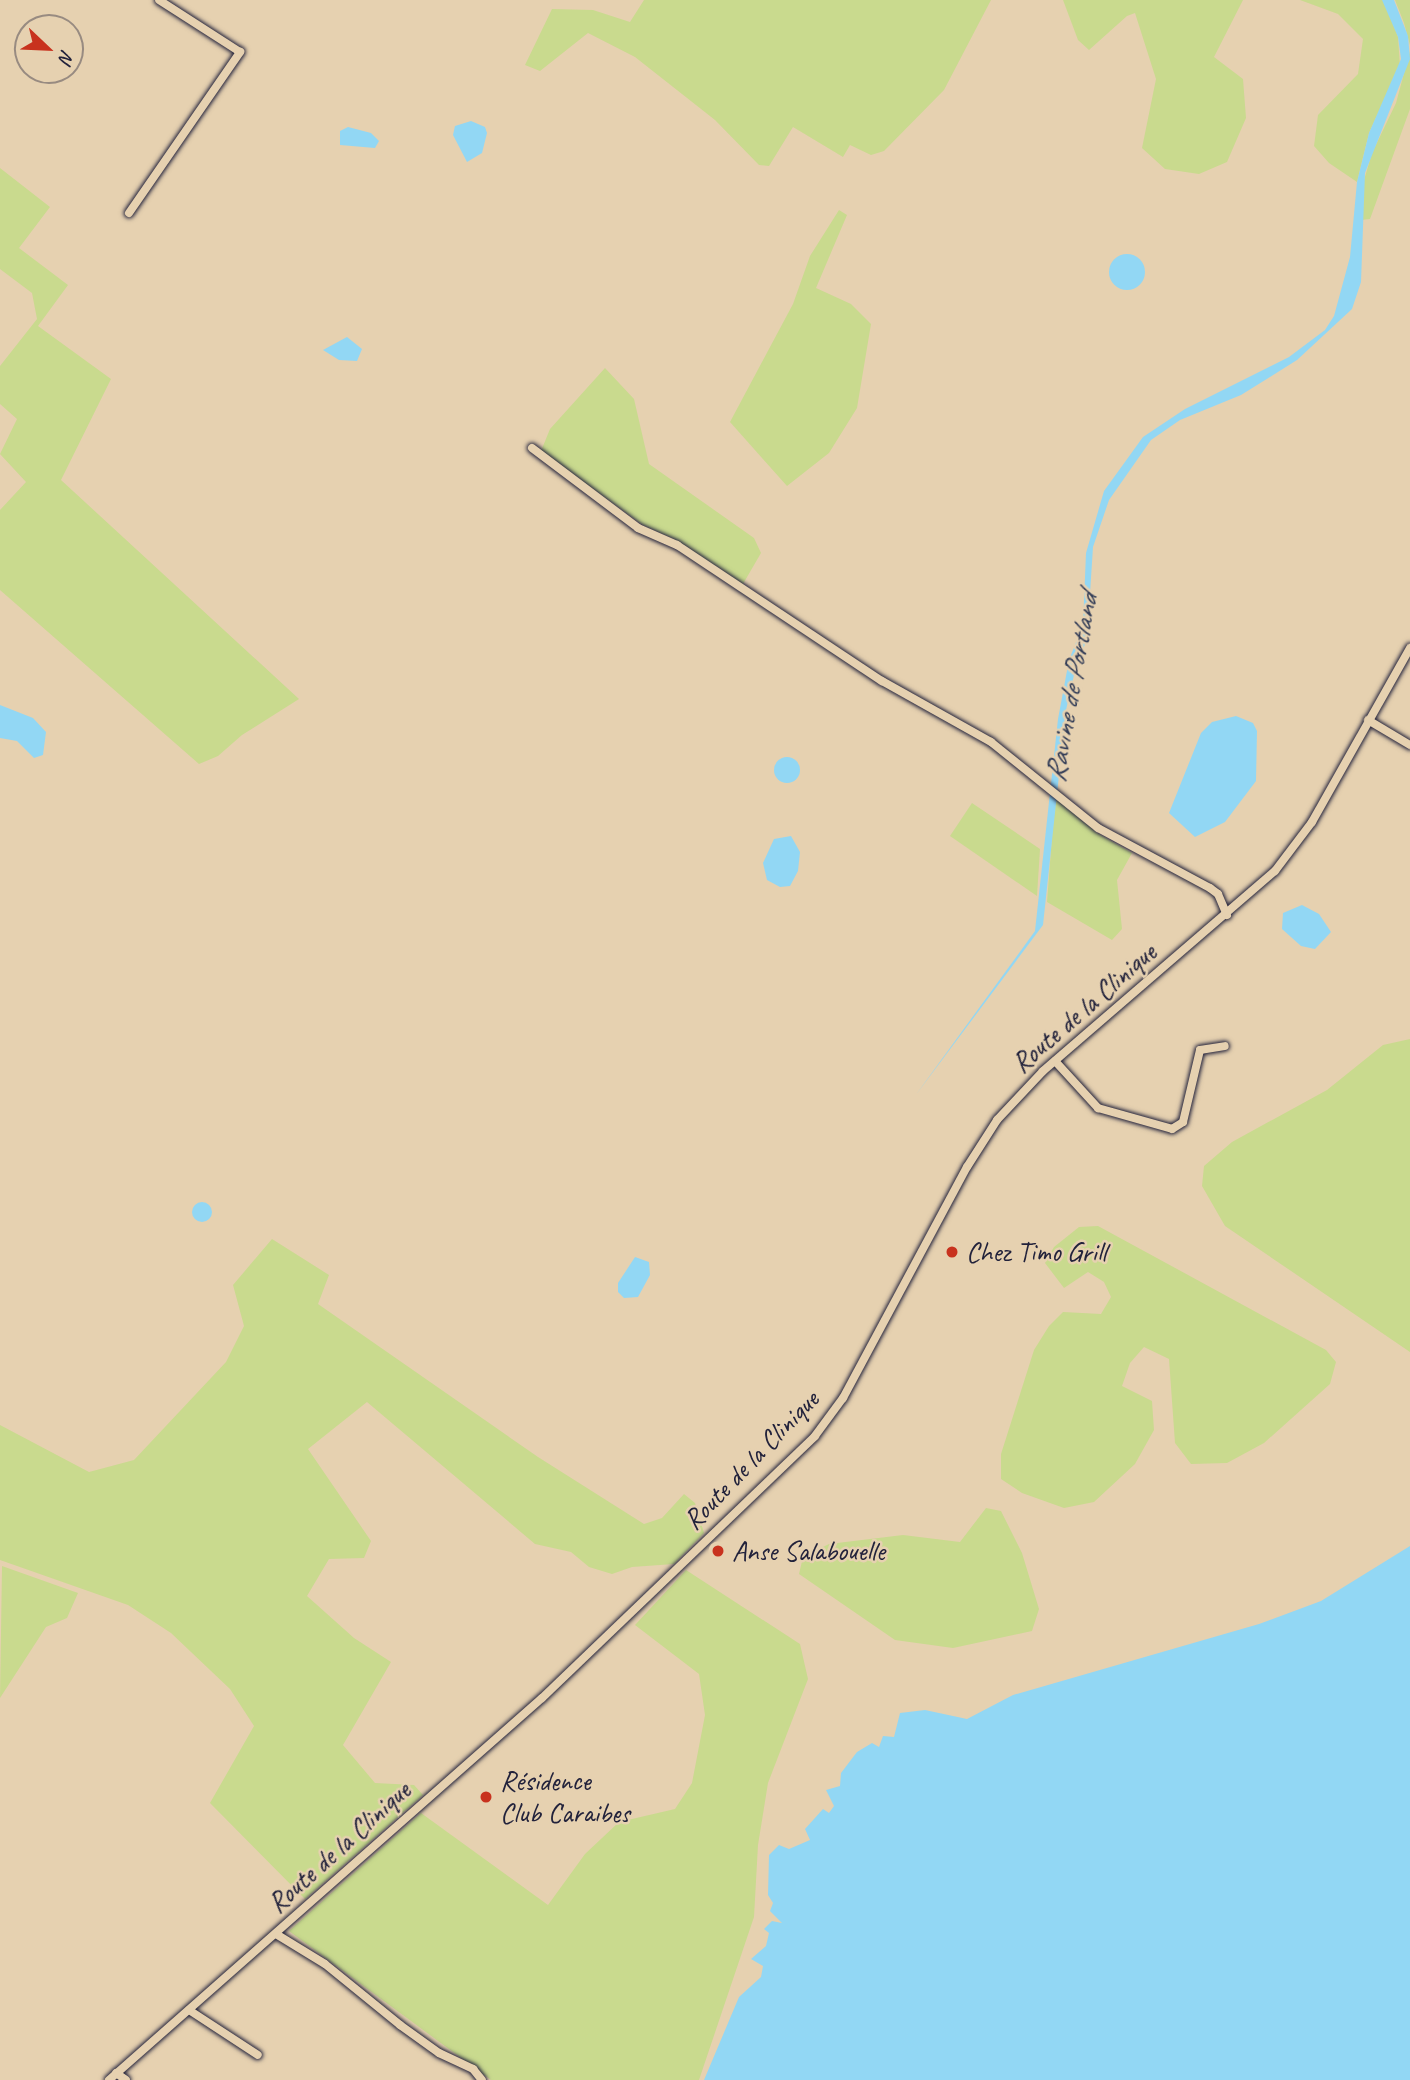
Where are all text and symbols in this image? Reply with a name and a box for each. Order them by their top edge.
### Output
north arrow [14,14,84,84]
text: N [53,46,80,67]
water label: Ravine de Portland [1037,591,1105,785]
street label: Route de la Clinique [1004,936,1164,1080]
place label: Chez Timo Grill [966,1235,1106,1269]
marker: Chez Timo Grill [944,1244,960,1260]
street label: Route de la Clinique [676,1383,826,1537]
place label: Anse Salabouelle [732,1534,885,1568]
marker: Anse Salabouelle [710,1543,726,1559]
place label: Résidence Club Caraibes [500,1764,630,1830]
street label: Route de la Clinique [260,1774,418,1920]
marker: Résidence Club Caraibes [478,1789,494,1805]

